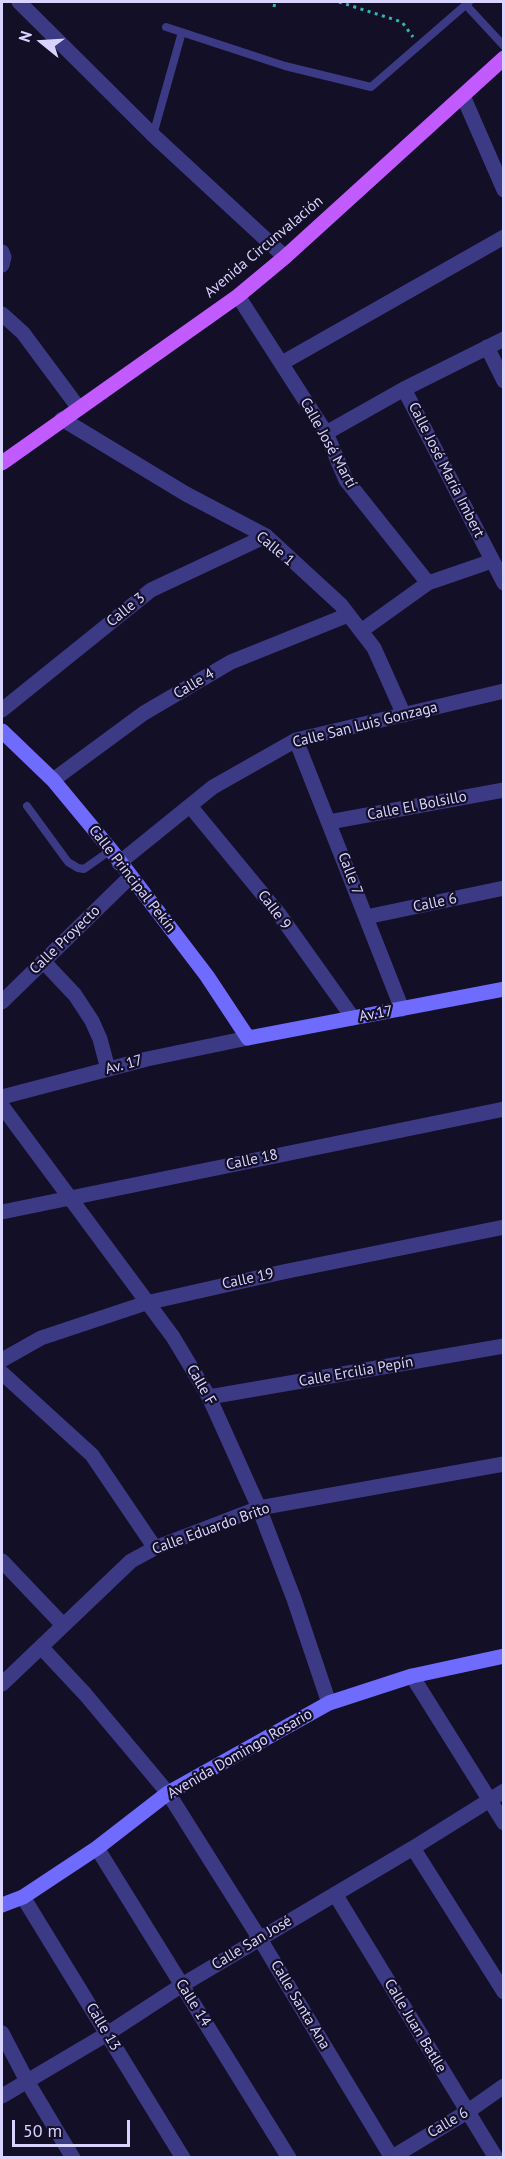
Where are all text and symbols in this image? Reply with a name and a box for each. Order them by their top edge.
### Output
north arrow [12,12,72,72]
text: N [14,28,36,45]
street label: Avenida Circunvalación [201,192,327,302]
street label: Calle José Martí [296,395,360,491]
street label: Calle José María Imbert [404,399,488,541]
street label: Calle 1 [252,528,298,570]
street label: Calle 3 [103,589,149,631]
street label: Calle 4 [170,665,218,703]
street label: Calle San Luis Gonzaga [291,698,439,752]
street label: Calle El Bolsillo [366,788,468,824]
street label: Calle Principal Pekín [85,822,179,936]
street label: Calle 7 [334,850,366,898]
street label: Calle 9 [253,887,295,933]
street label: Calle 6 [411,890,459,916]
street label: Calle Proyecto [26,902,104,978]
street label: Av.17 [358,1002,394,1026]
street label: Av. 17 [103,1051,145,1079]
street label: Calle 18 [224,1146,280,1174]
street label: Calle 19 [220,1265,276,1293]
street label: Calle Ercilia Pepín [297,1353,415,1391]
street label: Calle F [182,1361,220,1409]
street label: Calle Eduardo Brito [150,1499,272,1559]
street label: Avenida Domingo Rosario [164,1705,316,1803]
street label: Calle San José [209,1912,295,1974]
street label: Calle Santa Ana [266,1957,334,2053]
street label: Calle 14 [171,1976,215,2030]
street label: Calle Juan Batlle [380,1976,450,2076]
street label: Calle 13 [82,2000,124,2054]
street label: Calle 6 [424,2104,472,2142]
scale bar [15,2108,134,2146]
text: 50 m [23,2119,62,2142]

